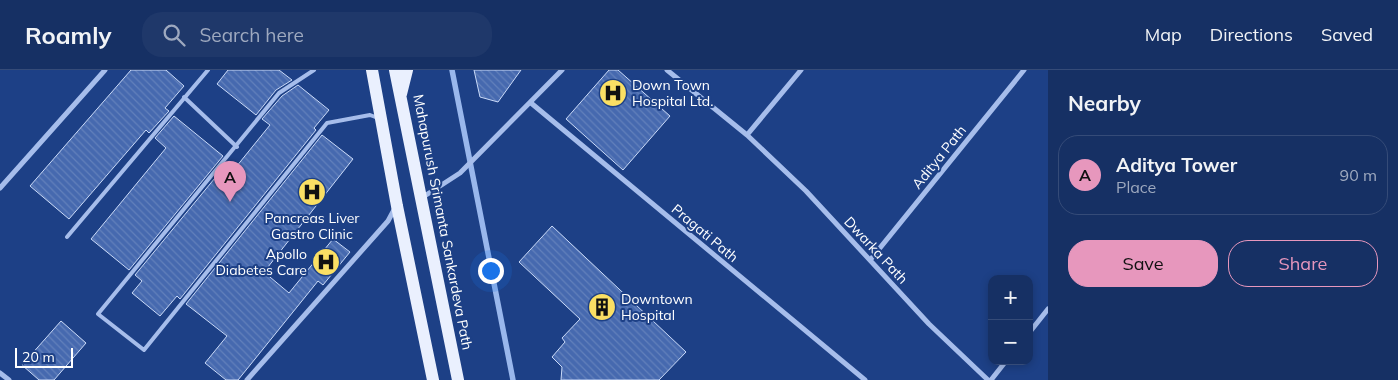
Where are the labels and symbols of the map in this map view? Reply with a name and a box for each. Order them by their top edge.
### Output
place label: Down Town Hospital Ltd. [632,76,713,110]
hospital icon: Down Town Hospital Ltd. [598,78,628,108]
street label: Mahapurush Srimanta Sankardeva Path [409,93,477,351]
street label: Aditya Path [908,122,970,192]
pin: A [214,161,246,202]
hospital icon: Pancreas Liver Gastro Clinic [297,177,327,207]
street label: Pragati Path [668,200,742,266]
place label: Pancreas Liver Gastro Clinic [265,209,360,243]
street label: Dwarka Path [840,213,912,287]
place label: Apollo Diabetes Care [215,245,307,279]
hospital icon: Apollo Diabetes Care [311,247,341,277]
your location [478,258,504,284]
place label: Downtown Hospital [621,290,693,324]
building icon: Downtown Hospital [587,292,617,322]
scale bar [15,345,72,368]

